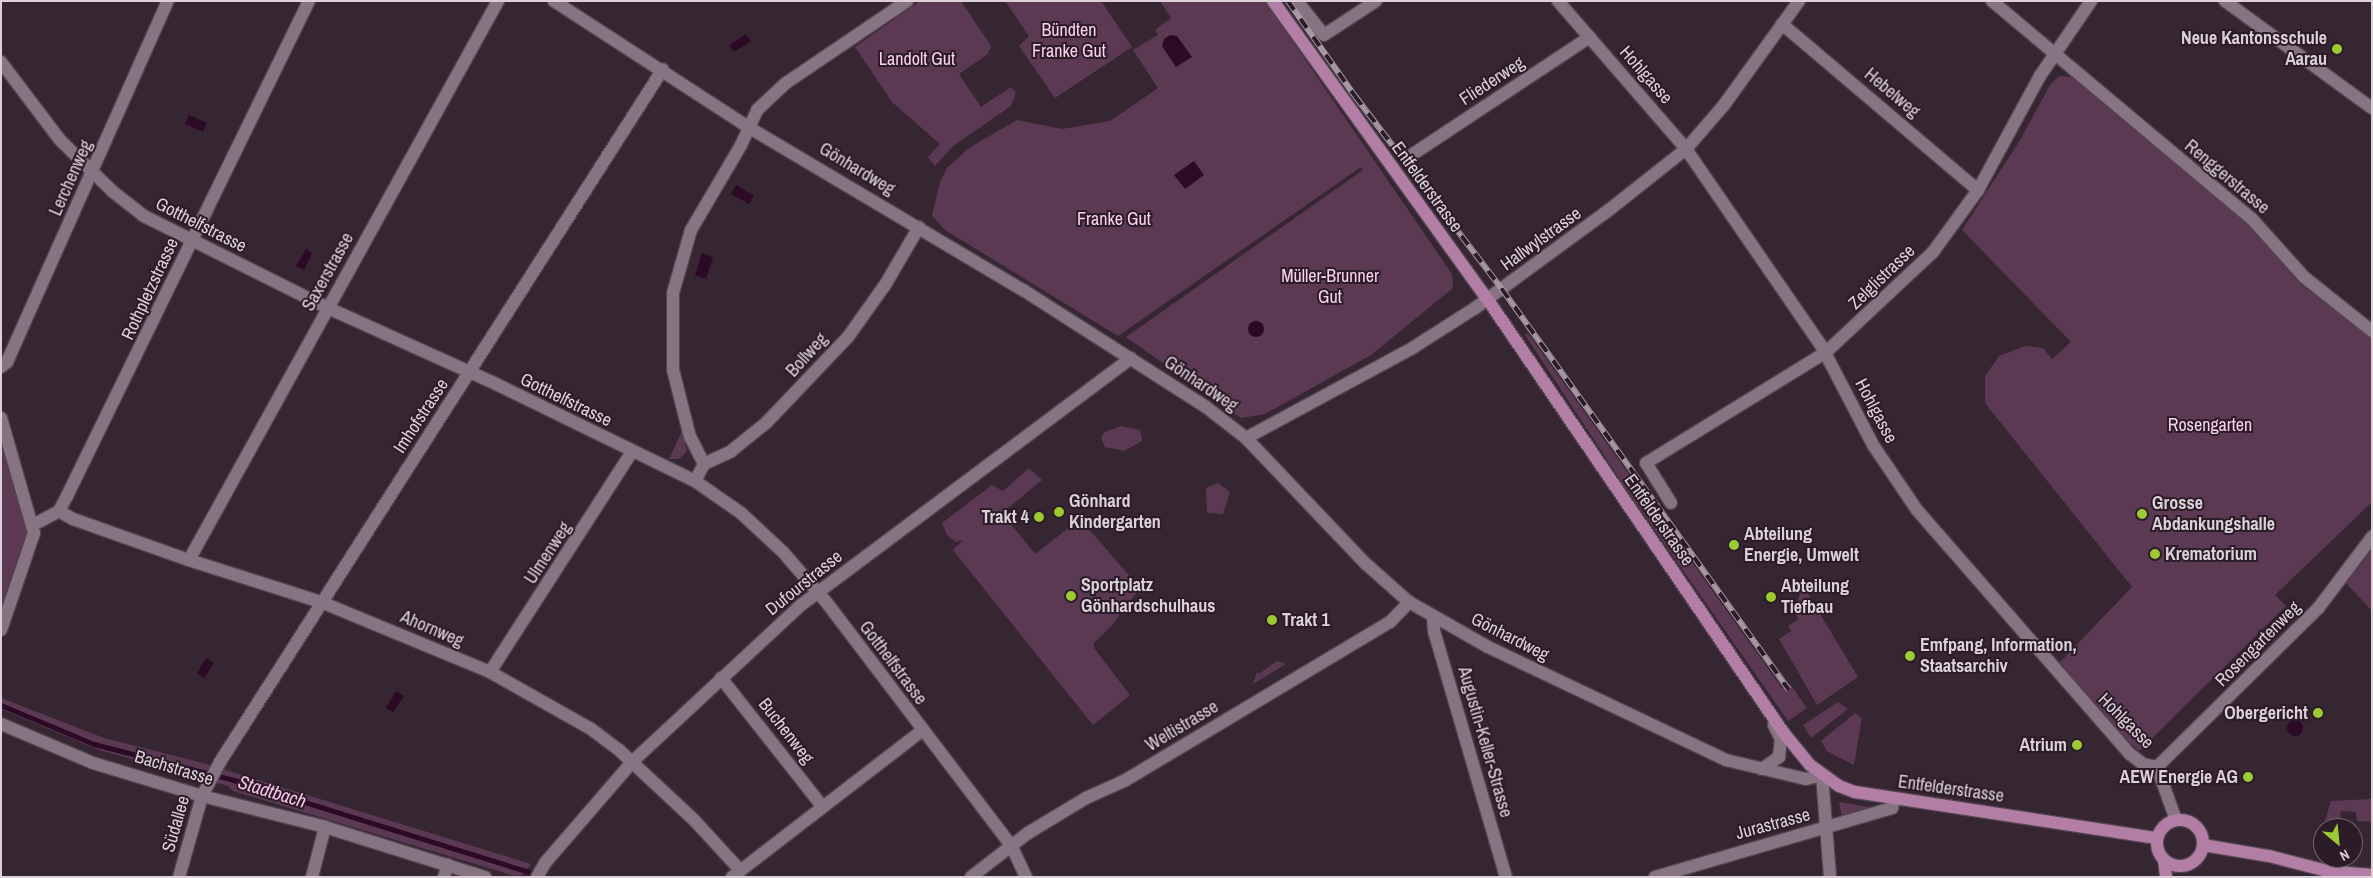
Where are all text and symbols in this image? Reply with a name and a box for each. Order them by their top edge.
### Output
park label: Bündten Franke Gut [1032,20,1106,62]
place label: Neue Kantonsschule Aarau [2181,28,2327,70]
street label: Hohlgasse [1615,42,1677,108]
marker: Neue Kantonsschule Aarau [2331,43,2343,55]
park label: Landolt Gut [879,48,955,70]
street label: Fliederweg [1456,52,1528,110]
street label: Hebelweg [1860,64,1924,122]
street label: Renggerstrasse [2180,135,2274,219]
street label: Lerchenweg [45,137,97,219]
street label: Gönhardweg [815,138,899,200]
street label: Entfelderstrasse [1387,138,1467,236]
street label: Gotthelfstrasse [152,193,250,257]
street label: Hallwylstrasse [1497,203,1585,275]
park label: Franke Gut [1077,208,1151,230]
street label: Saxerstrasse [298,229,358,315]
street label: Rothpletzstrasse [117,235,183,343]
street label: Zelglistrasse [1844,240,1920,314]
park label: Müller-Brunner Gut [1281,266,1379,308]
street label: Bollweg [782,329,832,381]
street label: Gönhardweg [1160,351,1242,417]
street label: Gotthelfstrasse [517,369,615,431]
street label: Imhofstrasse [389,375,453,457]
street label: Hohlgasse [1850,375,1902,447]
park label: Rosengarten [2168,414,2252,436]
street label: Entfelderstrasse [1620,470,1698,570]
place label: Gönhard Kindergarten [1069,491,1161,534]
place label: Grosse Abdankungshalle [2152,493,2275,536]
place label: Trakt 4 [981,506,1029,528]
marker: Gönhard Kindergarten [1053,506,1065,518]
marker: Grosse Abdankungshalle [2136,508,2148,520]
marker: Trakt 4 [1033,511,1045,523]
street label: Ulmenweg [520,518,576,588]
place label: Abteilung Energie, Umwelt [1744,524,1859,566]
marker: Abteilung Energie, Umwelt [1728,539,1740,551]
place label: Krematorium [2165,543,2257,565]
street label: Dufourstrasse [762,546,846,620]
marker: Krematorium [2149,548,2161,560]
place label: Sportplatz Gönhardschulhaus [1081,575,1216,618]
place label: Abteilung Tiefbau [1781,576,1849,618]
marker: Sportplatz Gönhardschulhaus [1065,590,1077,602]
marker: Abteilung Tiefbau [1765,591,1777,603]
street label: Rosengartenweg [2211,597,2305,691]
street label: Ahornweg [397,606,467,652]
street label: Gönhardweg [1467,608,1553,666]
place label: Trakt 1 [1282,609,1330,631]
marker: Trakt 1 [1266,614,1278,626]
street label: Gotthelfstrasse [855,617,931,709]
place label: Emfpang, Information, Staatsarchiv [1920,635,2077,678]
marker: Emfpang, Information, Staatsarchiv [1904,650,1916,662]
street label: Augustin-Keller-Strasse [1453,664,1517,820]
street label: Hohlgasse [2094,689,2158,753]
street label: Buchenweg [754,694,818,768]
street label: Weltistrasse [1142,696,1222,756]
place label: Obergericht [2224,702,2308,724]
marker: Obergericht [2312,707,2324,719]
place label: Atrium [2019,734,2067,756]
marker: Atrium [2071,739,2083,751]
street label: Bachstrasse [132,746,216,790]
place label: AEW Energie AG [2119,766,2238,788]
water label: Stadtbach [235,771,309,813]
street label: Entfelderstrasse [1897,771,2005,807]
marker: AEW Energie AG [2242,771,2254,783]
street label: Südallee [158,793,194,855]
street label: Jurastrasse [1733,804,1813,844]
north arrow [2313,818,2363,868]
text: N [2337,845,2352,865]

